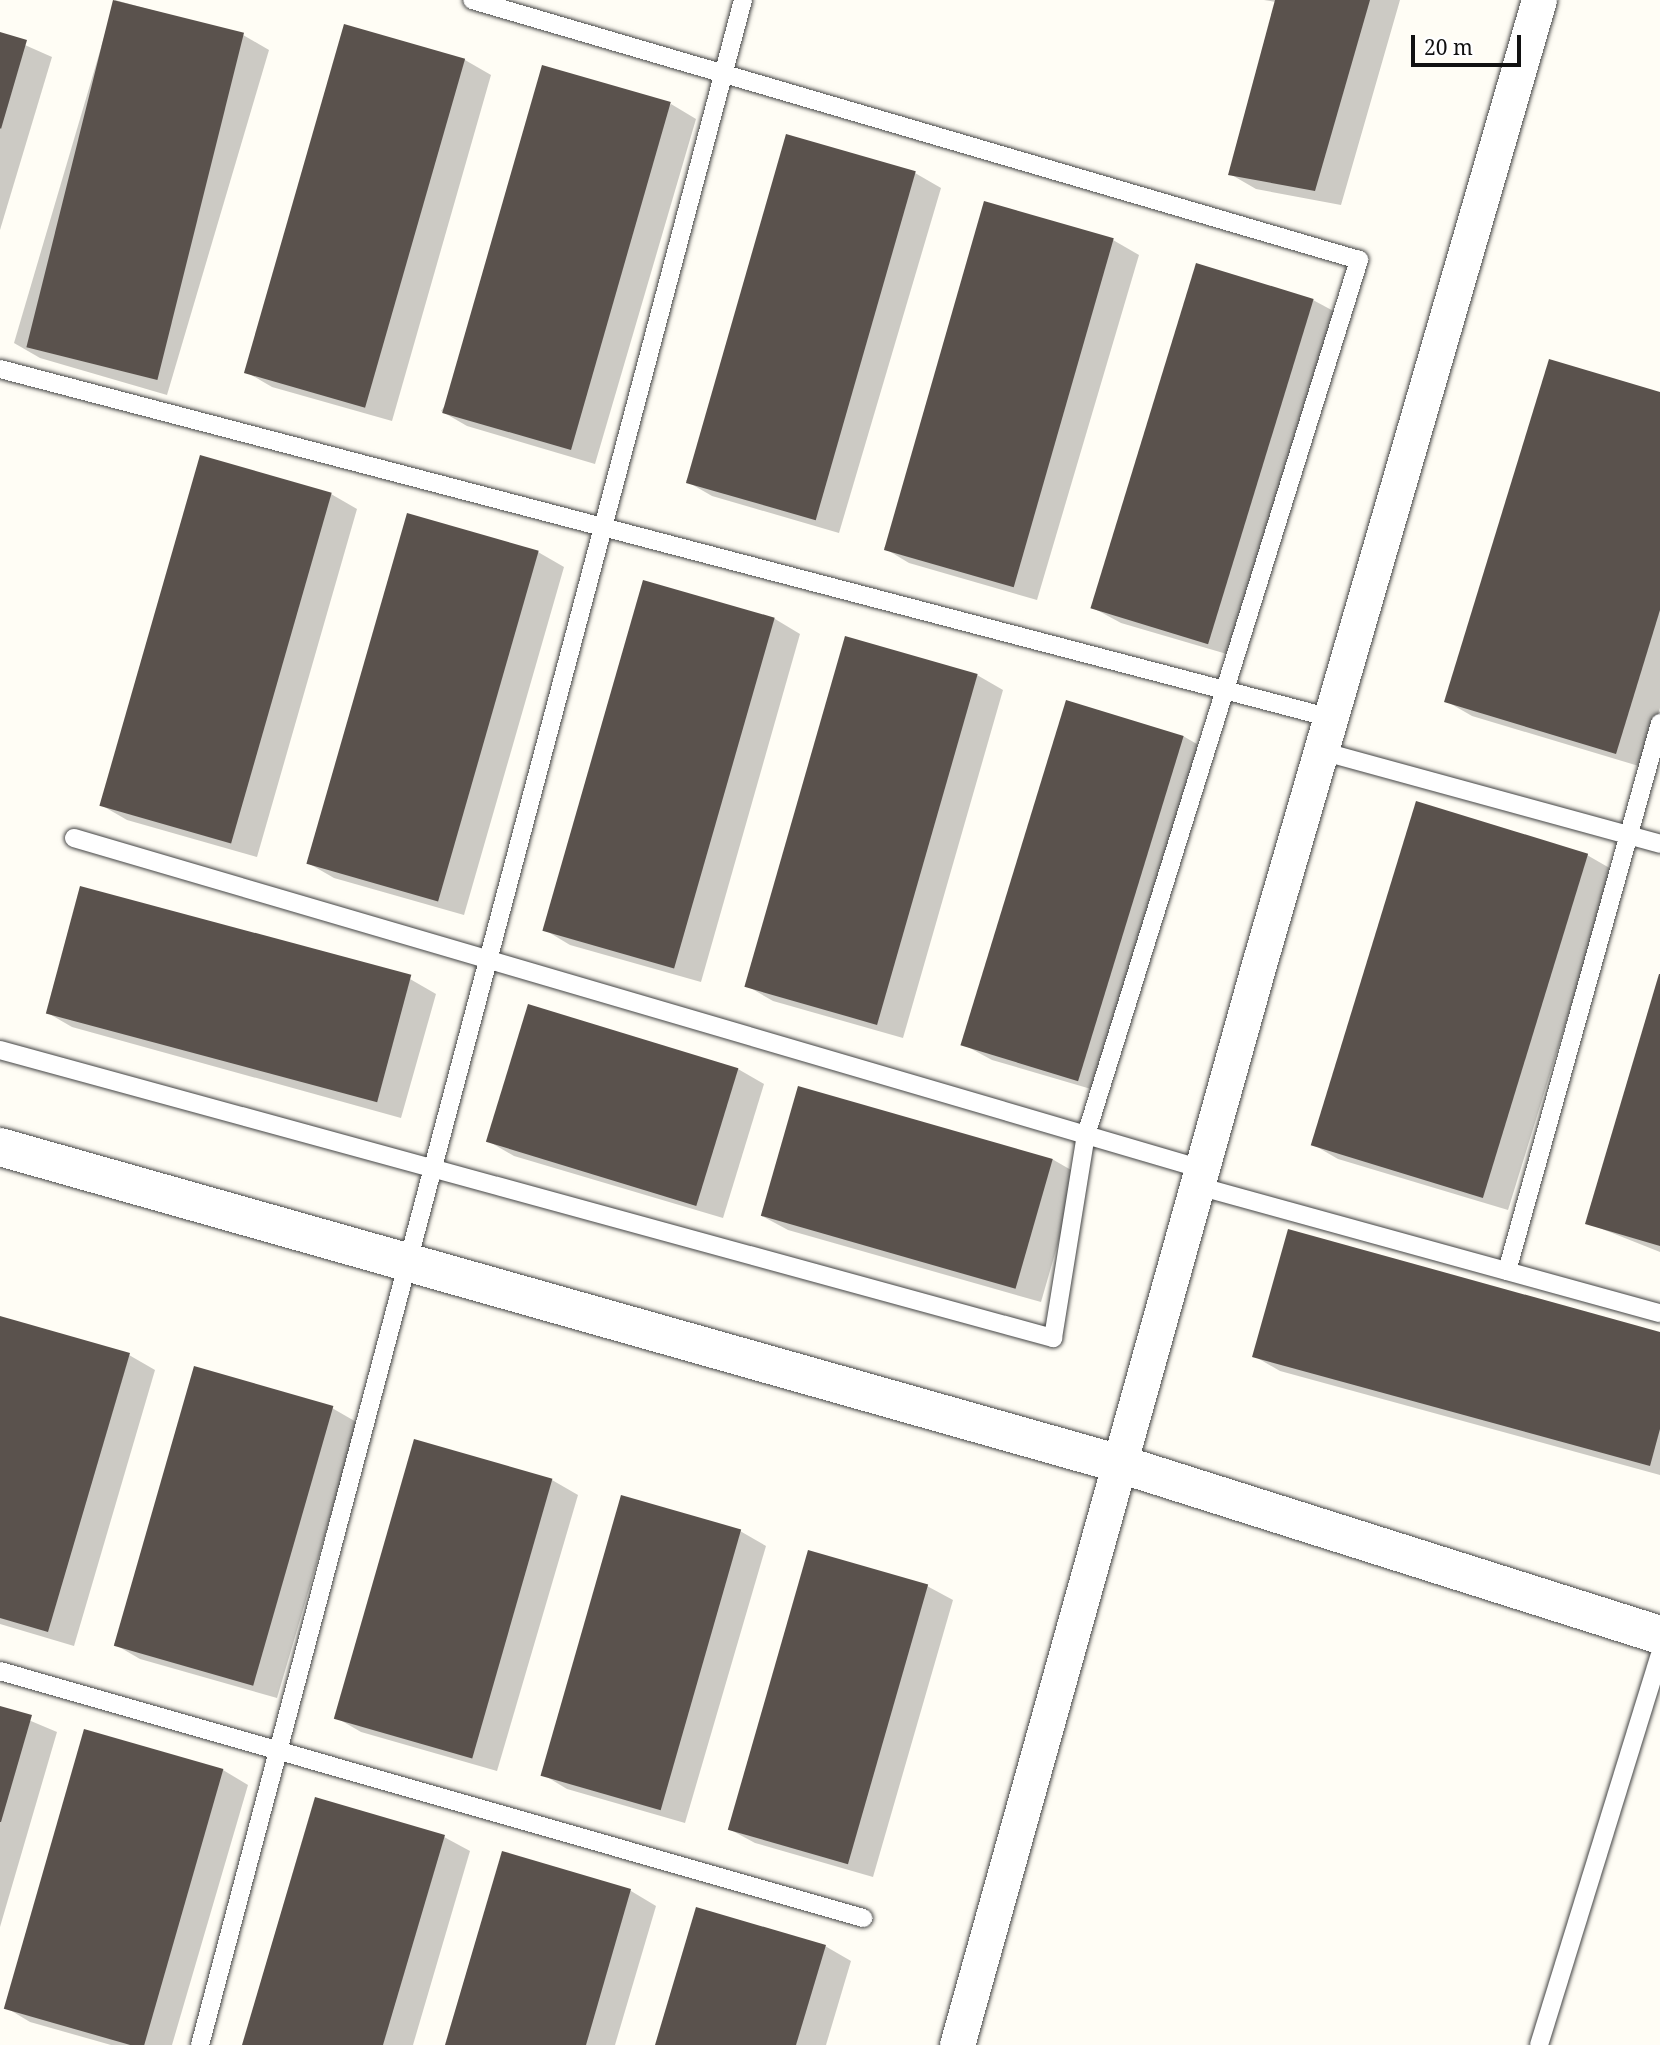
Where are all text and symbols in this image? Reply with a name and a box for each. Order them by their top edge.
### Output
scale bar [1415,21,1525,65]
text: 20 m [1424,33,1473,61]

